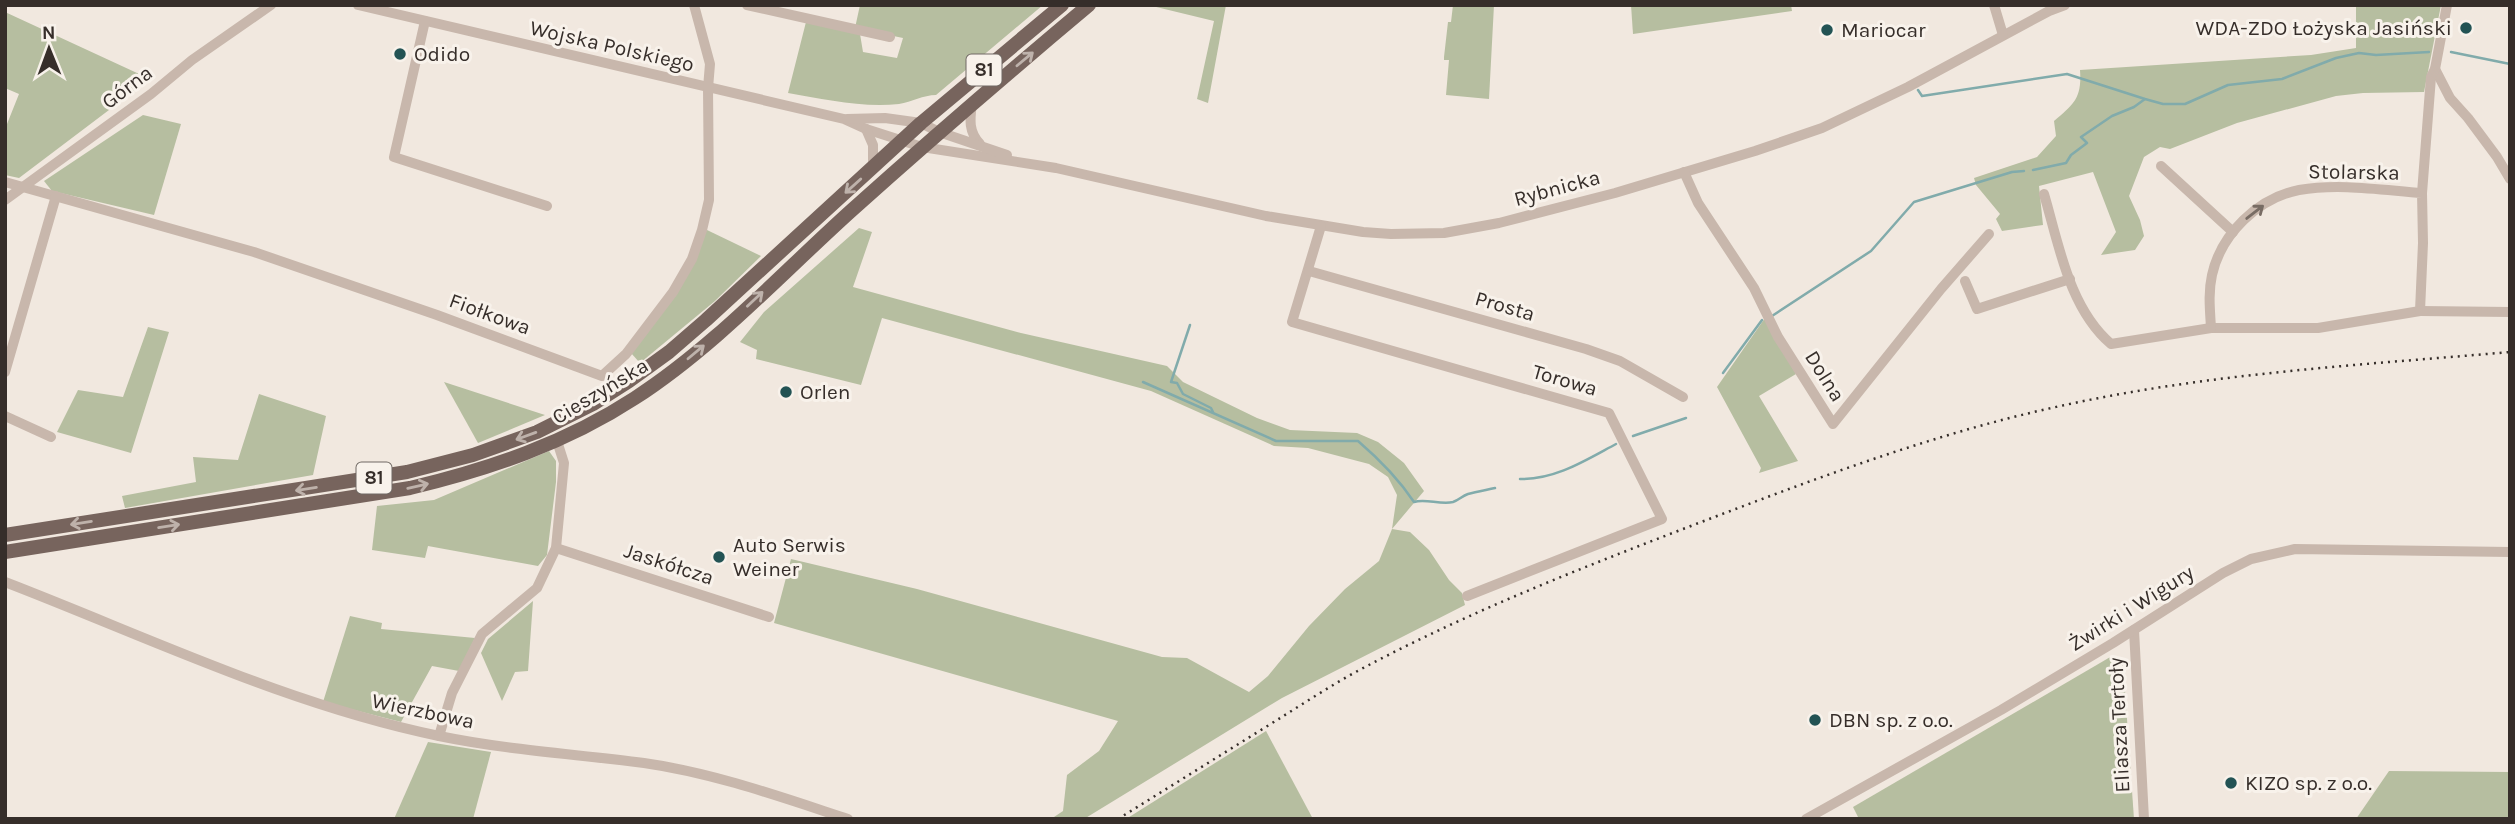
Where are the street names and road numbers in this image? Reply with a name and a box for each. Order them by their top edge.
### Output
street label: Wojska Polskiego [528,15,696,77]
road number: 81 [967,54,1002,86]
street label: Górna [97,60,157,114]
street label: Stolarska [2308,159,2400,185]
street label: Rybnicka [1511,165,1603,211]
street label: Prosta [1472,286,1538,326]
street label: Fiołkowa [446,288,534,340]
street label: Dolna [1800,346,1850,406]
street label: Cieszyńska [548,353,652,429]
street label: Torowa [1530,359,1600,401]
road number: 81 [356,463,392,494]
street label: Jaskółcza [621,538,717,590]
street label: Żwirki i Wigury [2064,560,2198,656]
street label: Eliasza Tertoły [2103,657,2135,793]
street label: Wierzbowa [370,688,476,734]

